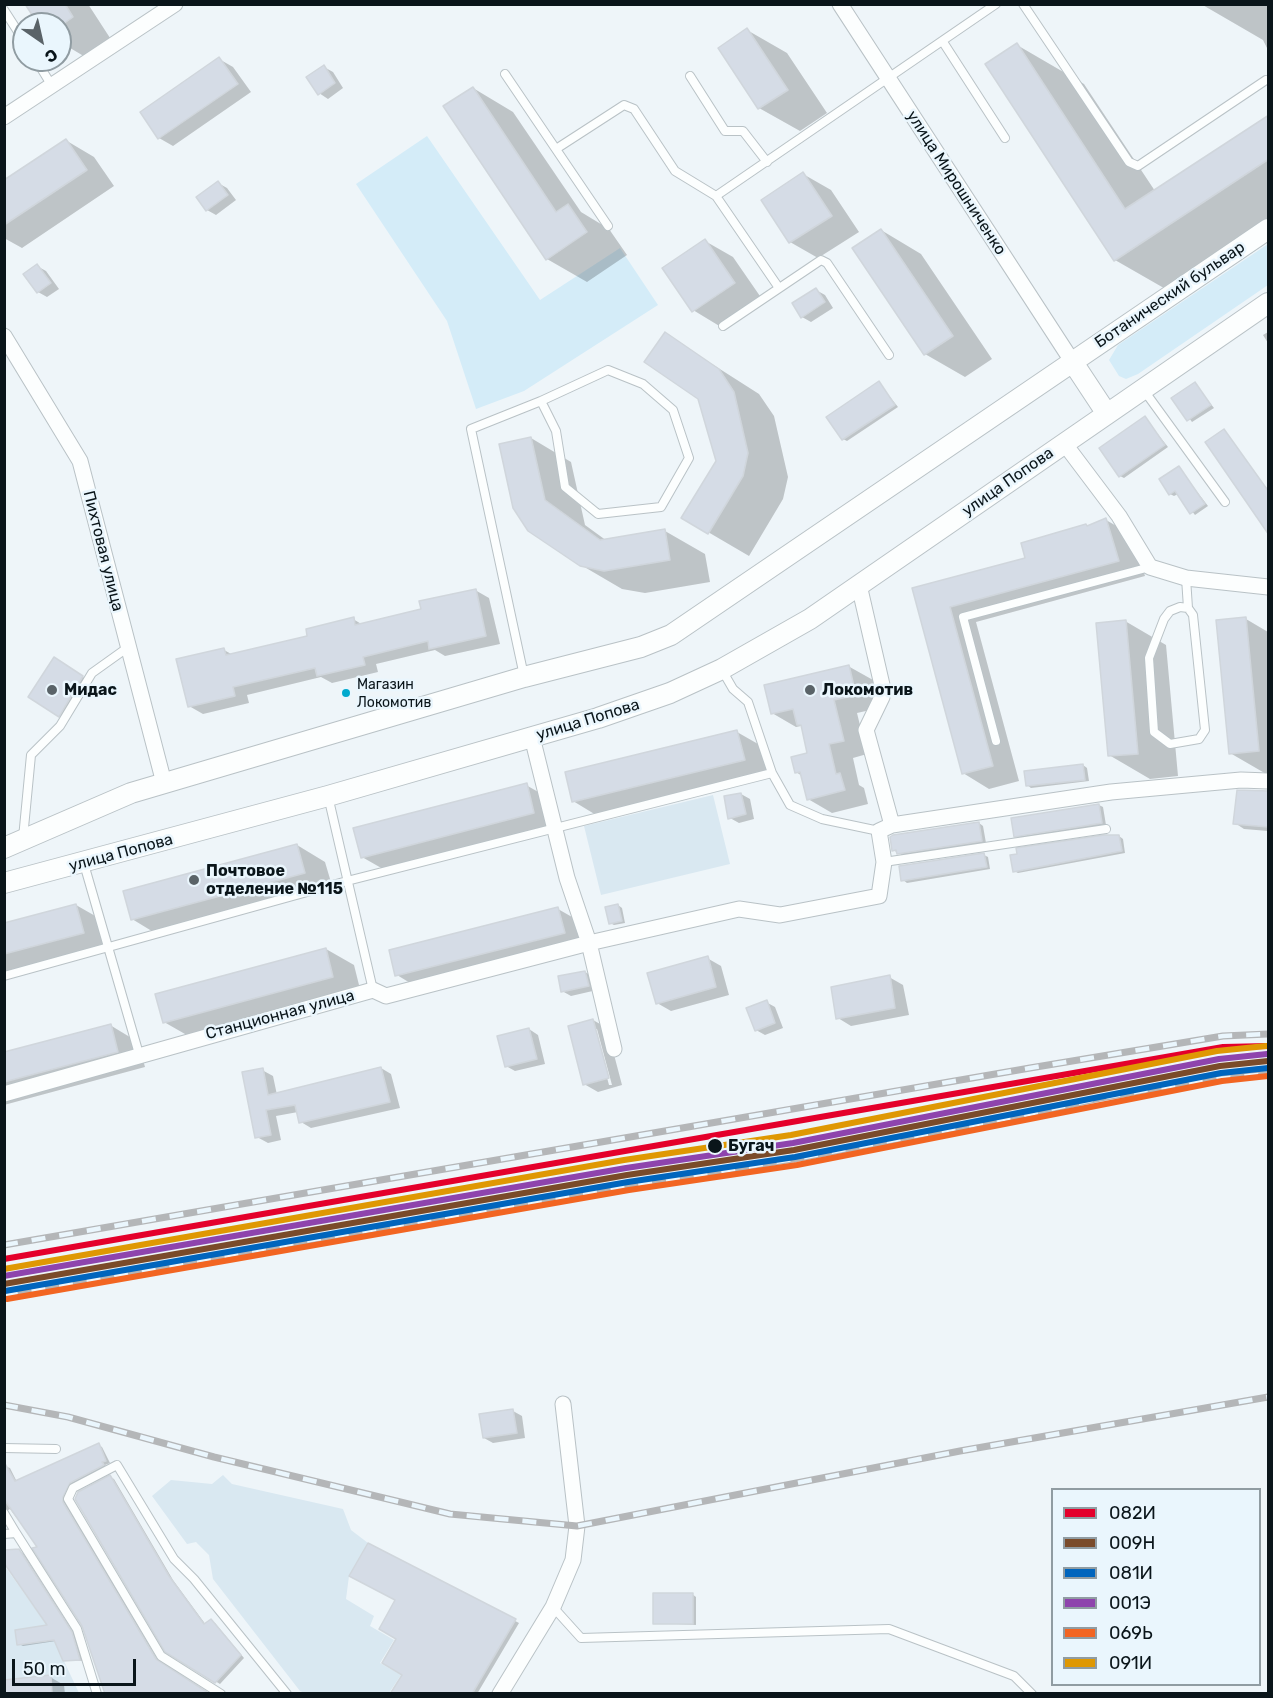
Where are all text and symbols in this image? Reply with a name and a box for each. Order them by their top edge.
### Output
north arrow [12,12,72,72]
text: С [41,45,61,67]
street label: улица Мирошниченко [902,107,1010,259]
street label: Ботанический бульвар [1091,238,1249,352]
street label: улица Попова [959,443,1057,521]
street label: Пихтовая улица [79,489,127,613]
place label: Магазин Локомотив [357,677,431,710]
place label: Мидас [64,680,117,700]
place label: Локомотив [822,680,913,700]
marker: Мидас [45,683,59,697]
marker: Локомотив [803,683,817,697]
marker: Магазин Локомотив [340,687,352,699]
street label: улица Попова [534,695,642,745]
street label: улица Попова [67,830,175,876]
place label: Почтовое отделение №115 [206,861,343,899]
marker: Почтовое отделение №115 [187,873,201,887]
street label: Станционная улица [204,986,356,1044]
place label: Бугач [728,1136,774,1156]
marker: Бугач [706,1137,724,1155]
legend [1051,1488,1261,1686]
text: 082И [1109,1502,1156,1524]
text: 009Н [1109,1532,1155,1554]
text: 081И [1109,1562,1153,1584]
text: 001Э [1109,1592,1151,1614]
text: 069Ь [1109,1622,1153,1644]
scale bar [15,1647,140,1685]
text: 091И [1109,1652,1152,1674]
text: 50 m [23,1658,66,1680]

